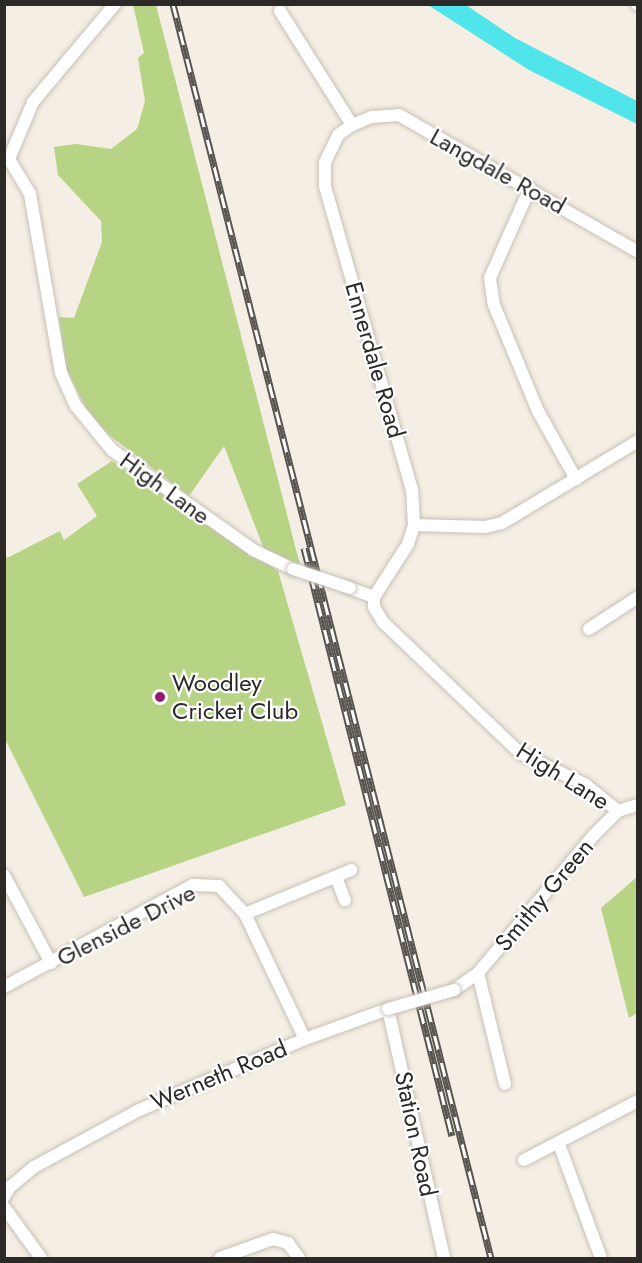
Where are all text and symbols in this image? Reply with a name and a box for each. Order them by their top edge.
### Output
street label: Langdale Road [425,122,571,220]
street label: Ennerdale Road [339,279,411,441]
street label: High Lane [114,446,216,530]
place label: Woodley Cricket Club [172,669,298,725]
marker: Woodley Cricket Club [153,690,167,704]
street label: High Lane [511,736,615,816]
street label: Smithy Green [489,833,599,957]
street label: Glenside Drive [52,878,200,972]
street label: Werneth Road [147,1033,291,1117]
street label: Station Road [389,1069,443,1199]

